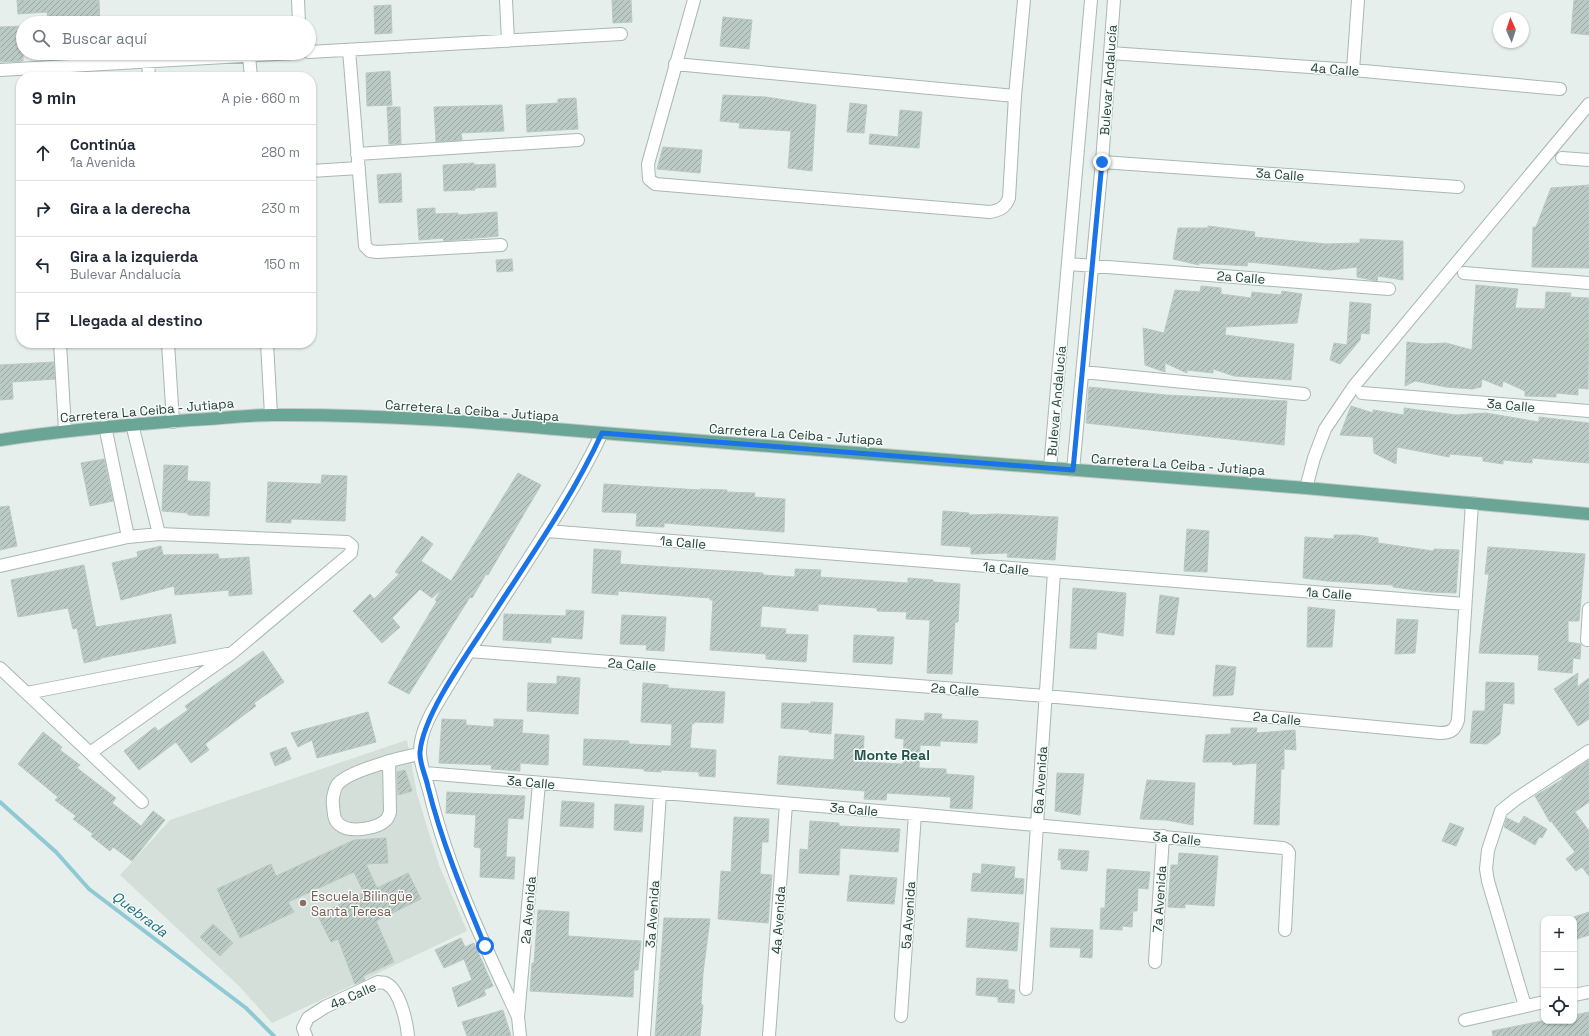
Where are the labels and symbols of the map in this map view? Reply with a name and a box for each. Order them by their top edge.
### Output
north arrow [1493,12,1529,48]
street label: Bulevar Andalucía [1096,24,1121,136]
street label: 4a Calle [1310,59,1360,80]
route end [1093,153,1111,171]
street label: 3a Calle [1255,164,1305,185]
street label: 2a Calle [1216,267,1266,288]
street label: Bulevar Andalucía [1043,344,1070,457]
street label: Carretera La Ceiba - Jutiapa [59,394,235,427]
street label: 3a Calle [1486,395,1536,416]
street label: Carretera La Ceiba - Jutiapa [384,396,560,425]
street label: Carretera La Ceiba - Jutiapa [708,420,884,449]
street label: Carretera La Ceiba - Jutiapa [1090,450,1266,479]
street label: 1a Calle [659,532,707,553]
street label: 1a Calle [982,558,1030,579]
street label: 1a Calle [1305,583,1353,604]
street label: 2a Calle [607,654,657,675]
street label: 2a Calle [930,679,980,700]
street label: 2a Calle [1252,708,1302,729]
street label: 6a Avenida [1030,745,1051,815]
district label: Monte Real [854,746,930,764]
street label: 3a Calle [506,772,556,793]
street label: 3a Calle [829,799,879,820]
street label: 3a Calle [1152,828,1202,849]
street label: 7a Avenida [1149,864,1170,933]
street label: 2a Avenida [517,875,540,945]
street label: 3a Avenida [642,879,663,948]
street label: 5a Avenida [898,880,919,949]
street label: 4a Avenida [768,885,789,955]
water label: Quebrada [109,887,172,941]
place label: Escuela Bilingüe Santa Teresa [311,888,413,920]
marker: Escuela Bilingüe Santa Teresa [298,898,308,908]
route start [476,937,494,955]
street label: 4a Calle [327,978,379,1013]

